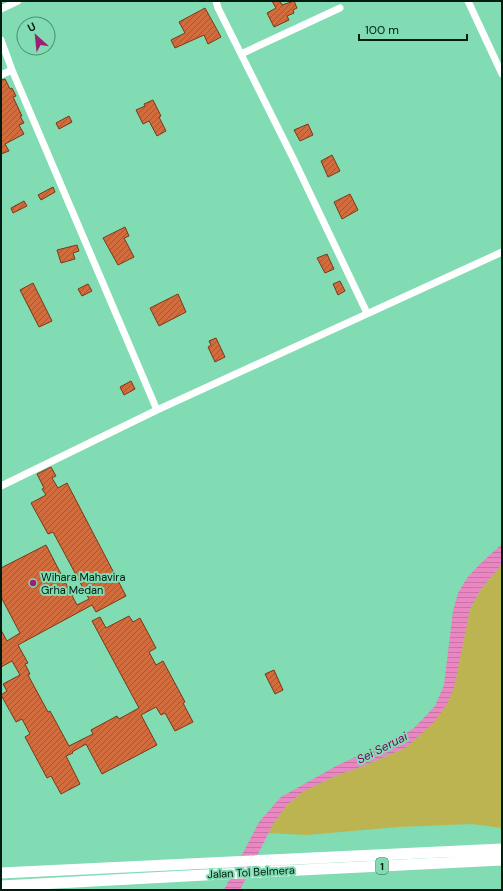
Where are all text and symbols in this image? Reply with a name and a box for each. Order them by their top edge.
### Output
north arrow [16,16,56,56]
scale bar [359,16,467,42]
text: U [25,19,38,35]
text: 100 m [365,22,399,38]
place label: Wihara Mahavira Grha Medan [41,570,125,597]
marker: Wihara Mahavira Grha Medan [28,578,38,588]
water label: Sei Seruai [354,728,411,768]
road number: 1 [376,858,388,874]
street label: Jalan Tol Belmera [207,863,295,881]

